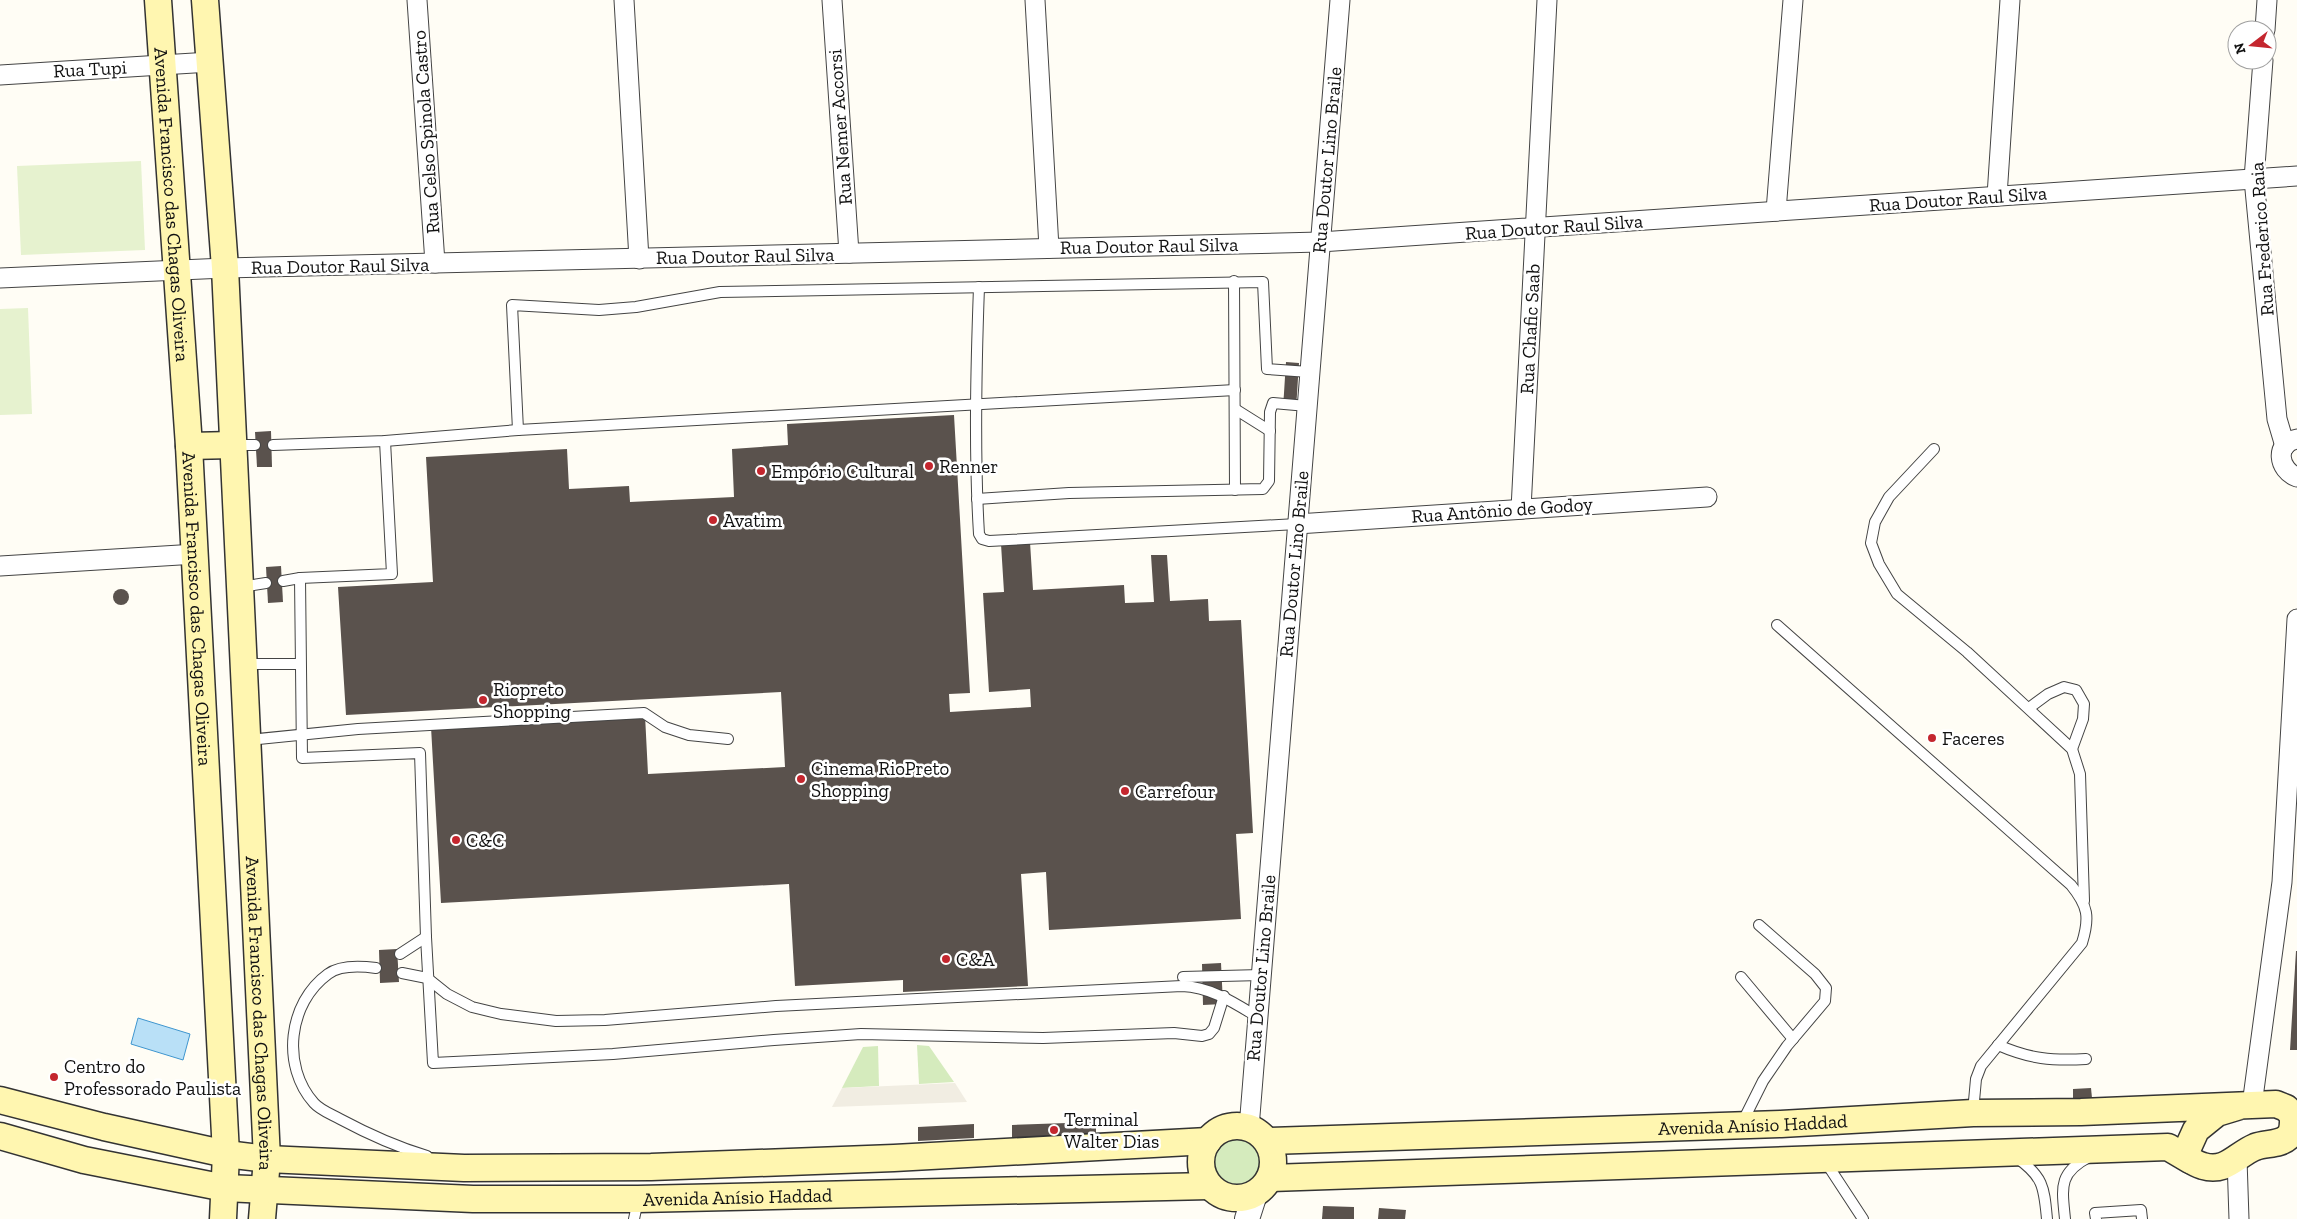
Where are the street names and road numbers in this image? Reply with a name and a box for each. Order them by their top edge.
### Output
street label: Rua Celso Spinola Castro [407,29,445,235]
street label: Avenida Francisco das Chagas Oliveira [150,47,195,362]
street label: Rua Nemer Accorsi [823,48,857,206]
street label: Rua Tupi [53,56,127,82]
street label: Rua Doutor Lino Braile [1307,66,1347,254]
street label: Rua Frederico Raia [2245,161,2279,317]
street label: Rua Doutor Raul Silva [1868,181,2048,217]
street label: Rua Doutor Raul Silva [1464,209,1644,245]
street label: Rua Doutor Raul Silva [1060,233,1238,259]
street label: Rua Doutor Raul Silva [656,243,834,269]
street label: Rua Doutor Raul Silva [251,253,429,279]
street label: Rua Chafic Saab [1515,263,1545,395]
street label: Avenida Francisco das Chagas Oliveira [178,451,217,767]
street label: Rua Doutor Lino Braile [1274,470,1314,658]
street label: Rua Antônio de Godoy [1411,492,1594,528]
street label: Avenida Francisco das Chagas Oliveira [241,856,279,1172]
street label: Rua Doutor Lino Braile [1241,874,1281,1062]
street label: Avenida Anísio Haddad [1658,1109,1849,1140]
street label: Avenida Anísio Haddad [643,1183,833,1210]

